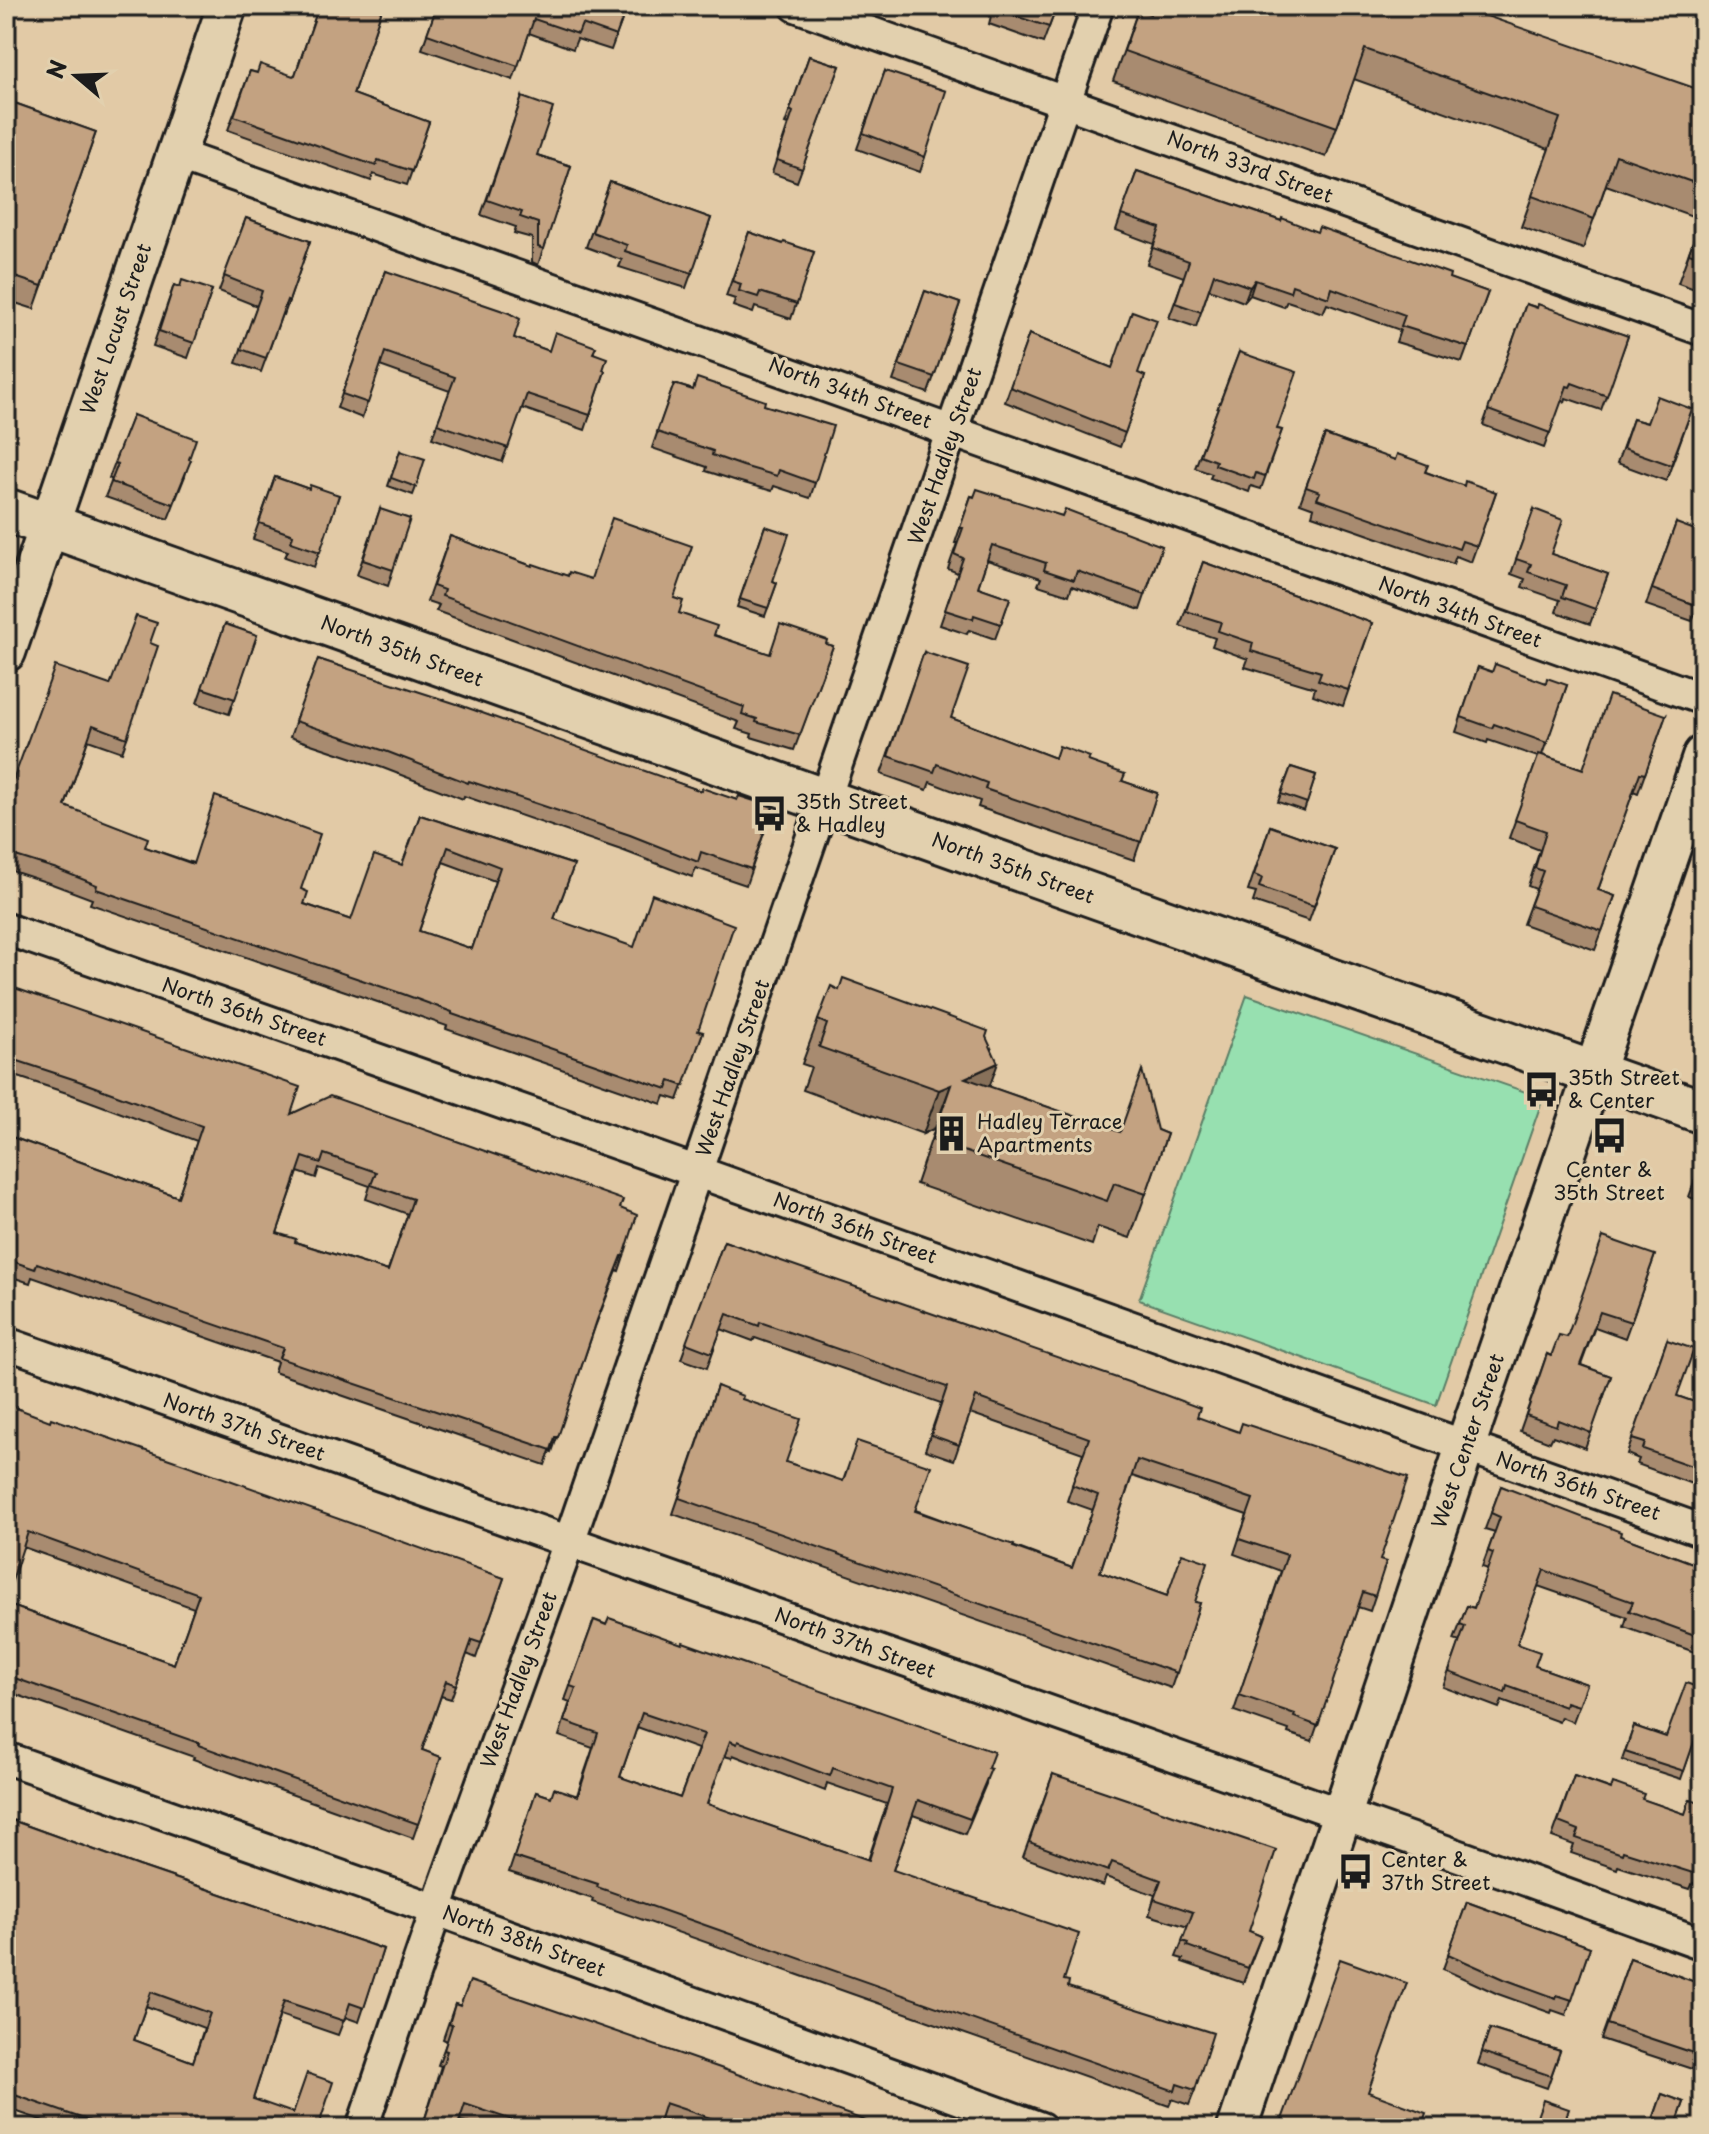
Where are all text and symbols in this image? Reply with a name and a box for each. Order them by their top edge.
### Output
north arrow [36,36,116,116]
text: N [37,55,74,83]
street label: North 33rd Street [1163,122,1337,210]
street label: West Locust Street [72,239,158,418]
street label: North 34th Street [765,349,936,436]
street label: West Hadley Street [900,363,988,548]
street label: North 34th Street [1375,568,1546,655]
street label: North 35th Street [317,607,488,693]
place label: 35th Street & Hadley [796,786,908,839]
bus stop icon: 35th Street & Hadley [751,795,789,833]
street label: North 35th Street [928,824,1099,910]
street label: North 36th Street [158,969,331,1053]
street label: West Hadley Street [688,975,776,1160]
place label: 35th Street & Center [1568,1062,1680,1115]
bus stop icon: 35th Street & Center [1523,1071,1561,1109]
place label: Hadley Terrace Apartments [977,1106,1122,1159]
building icon: Hadley Terrace Apartments [932,1114,970,1152]
bus stop icon: Center & 35th Street [1590,1116,1628,1154]
place label: Center & 35th Street [1553,1154,1665,1207]
street label: North 36th Street [769,1184,941,1271]
street label: West Center Street [1423,1349,1511,1532]
street label: North 37th Street [159,1384,329,1468]
street label: North 36th Street [1492,1443,1665,1527]
street label: West Hadley Street [472,1587,564,1772]
street label: North 37th Street [771,1599,940,1685]
place label: Center & 37th Street [1381,1844,1490,1897]
bus stop icon: Center & 37th Street [1336,1852,1374,1890]
street label: North 38th Street [439,1897,610,1984]

